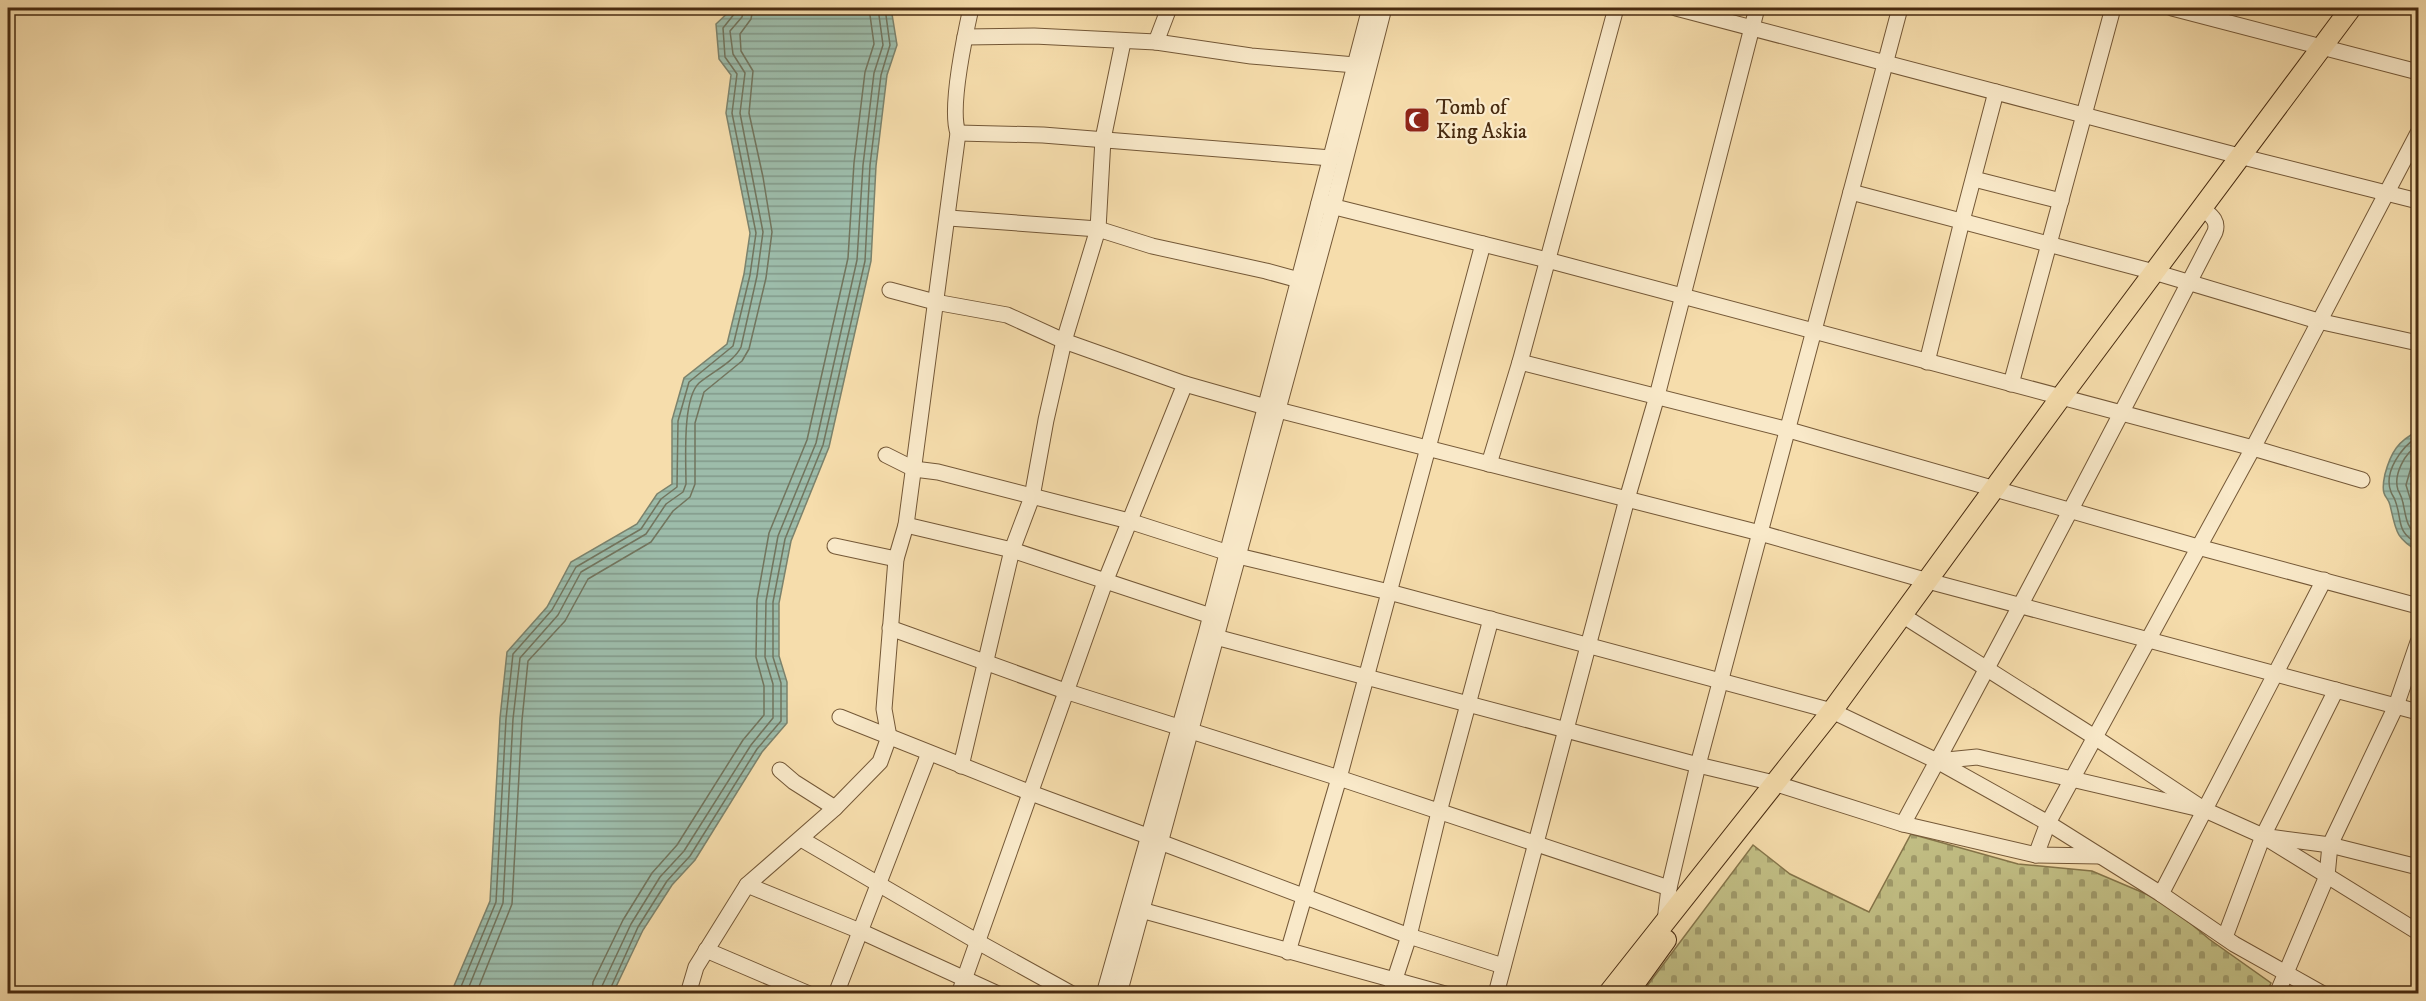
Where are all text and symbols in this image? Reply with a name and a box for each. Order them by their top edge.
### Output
place label: Tomb of King Askia [1436,95,1527,145]
mosque icon: Tomb of King Askia [1402,105,1432,135]

